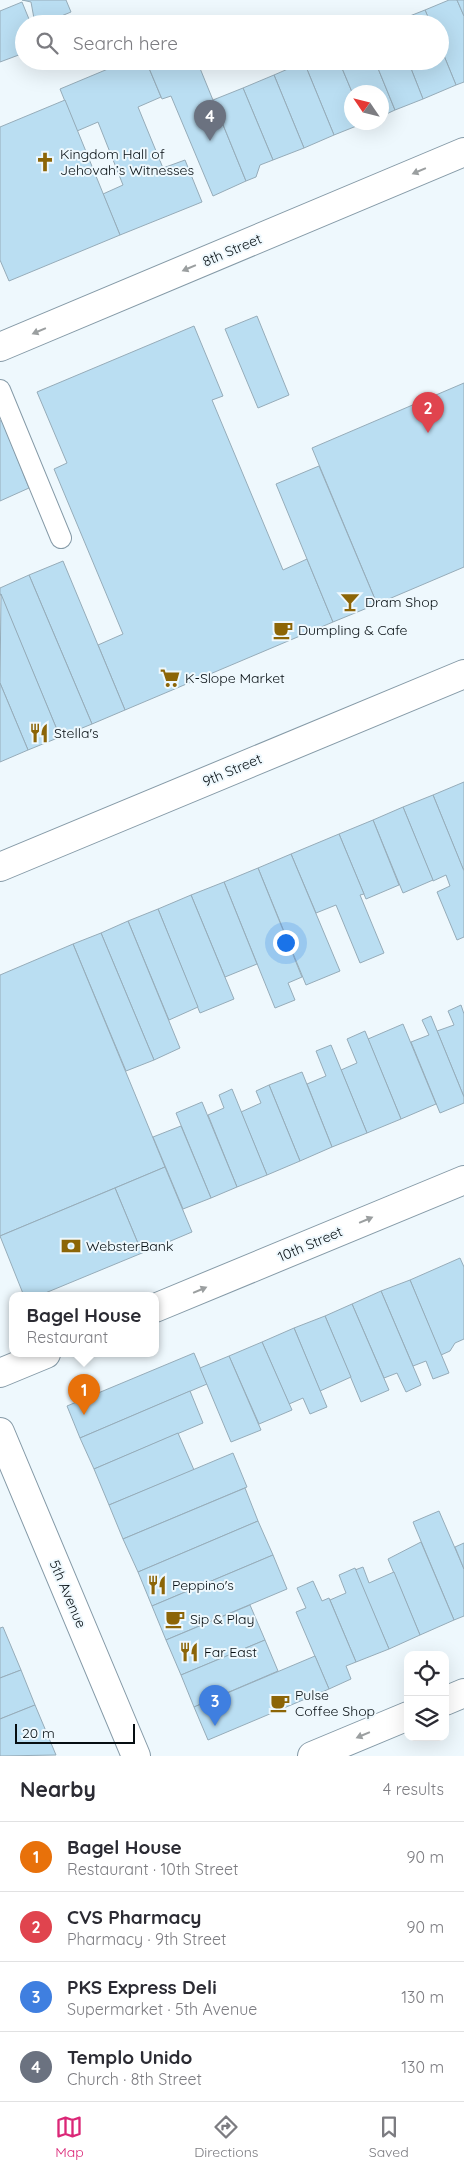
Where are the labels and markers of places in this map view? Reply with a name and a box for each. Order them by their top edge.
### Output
pin: 4 [194,100,226,141]
place label: Kingdom Hall of Jehovah’s Witnesses [60,145,194,179]
church icon: Kingdom Hall of Jehovah’s Witnesses [34,151,56,173]
pin: 2 [412,392,444,433]
bar icon: Dram Shop [339,591,361,613]
place label: Dram Shop [365,593,438,611]
cafe icon: Dumpling & Cafe [272,619,294,641]
place label: Dumpling & Cafe [298,621,408,639]
supermarket icon: K-Slope Market [159,667,181,689]
place label: K-Slope Market [185,669,285,687]
restaurant icon: Stella's [28,722,50,744]
place label: Stella's [54,724,99,742]
bank icon: WebsterBank [60,1235,82,1257]
place label: WebsterBank [86,1237,173,1255]
pin: 1 [68,1374,100,1415]
restaurant icon: Peppino's [146,1574,168,1596]
place label: Peppino's [172,1576,234,1594]
cafe icon: Sip & Play [164,1608,186,1630]
place label: Sip & Play [190,1610,255,1628]
restaurant icon: Far East [178,1641,200,1663]
place label: Far East [204,1643,257,1661]
pin: 3 [199,1685,231,1726]
place label: Pulse Coffee Shop [295,1686,375,1720]
cafe icon: Pulse Coffee Shop [269,1692,291,1714]

